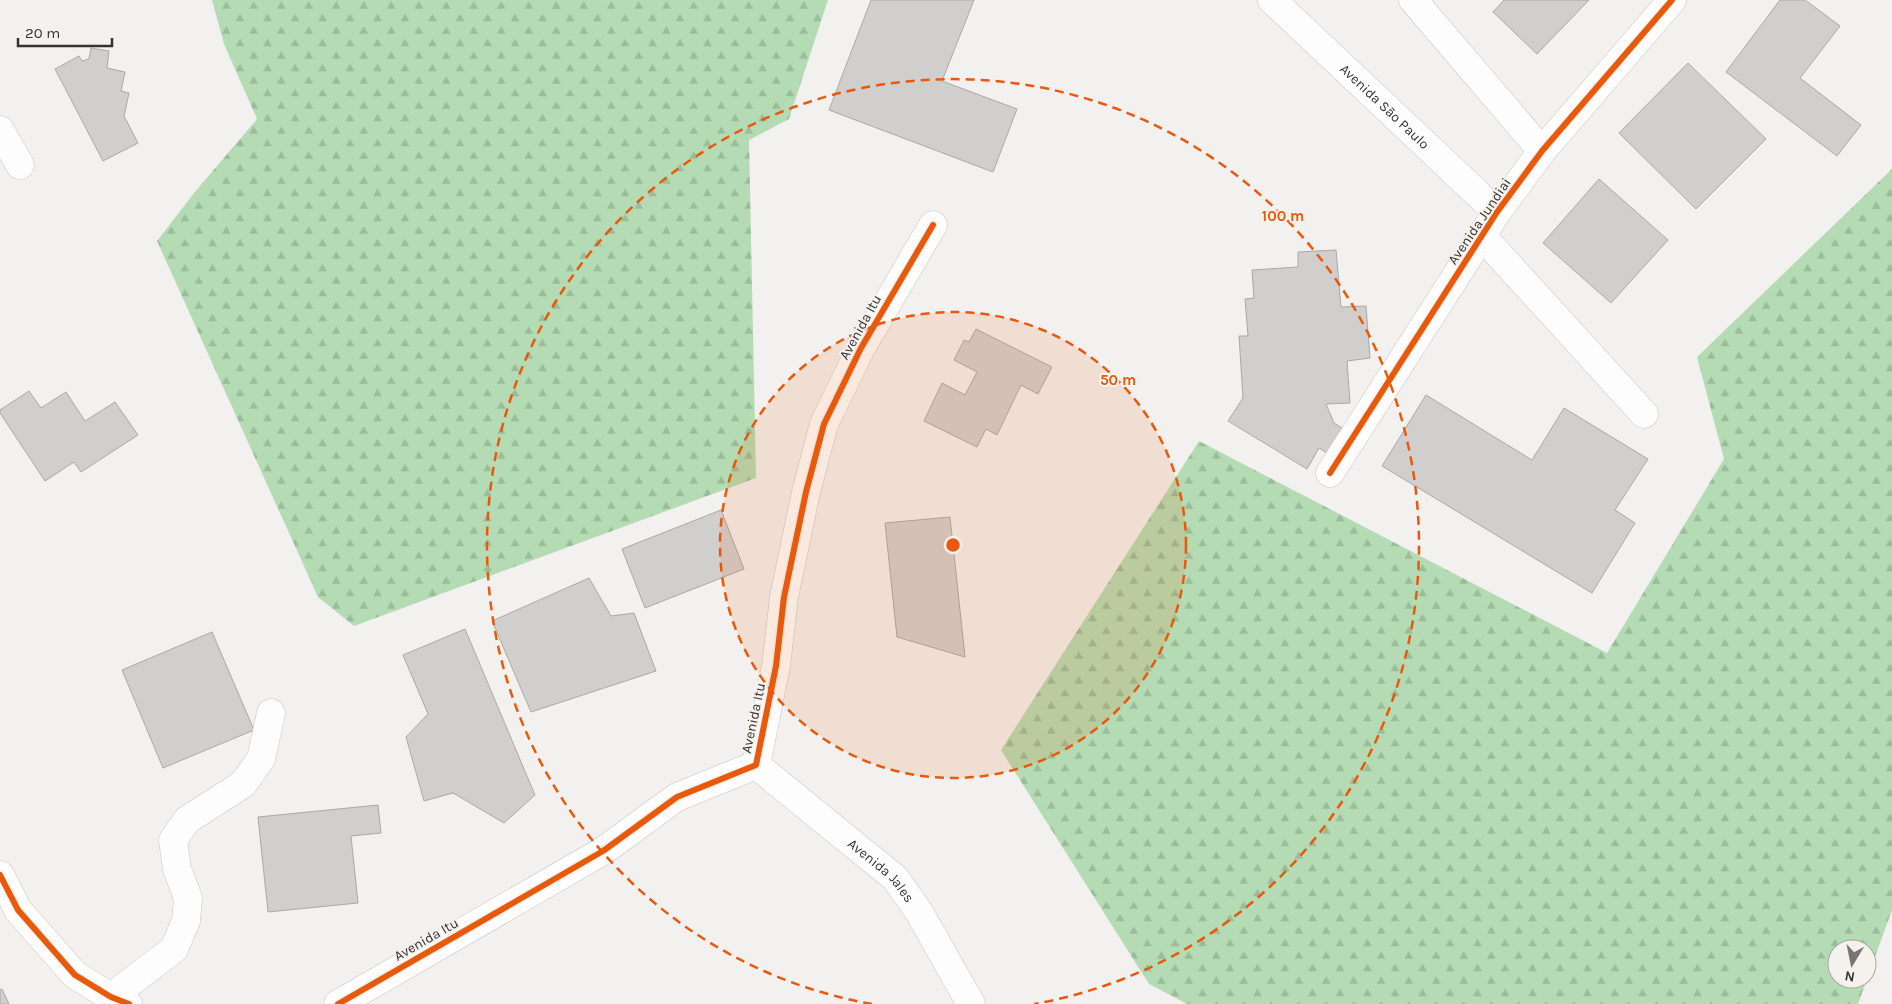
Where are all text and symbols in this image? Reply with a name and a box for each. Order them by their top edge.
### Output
scale bar [18,15,111,47]
text: 20 m [25,24,60,42]
street label: Avenida São Paulo [1336,60,1433,153]
street label: Avenida Jundiai [1444,175,1515,268]
text: 100 m [1262,207,1304,225]
street label: Avenida Itu [836,292,885,363]
text: 50 m [1100,371,1136,389]
centre of rings [944,536,962,554]
street label: Avenida Itu [738,681,769,755]
street label: Avenida Jales [844,835,918,906]
street label: Avenida Itu [391,914,461,965]
north arrow [1827,939,1877,989]
text: N [1843,967,1856,986]

